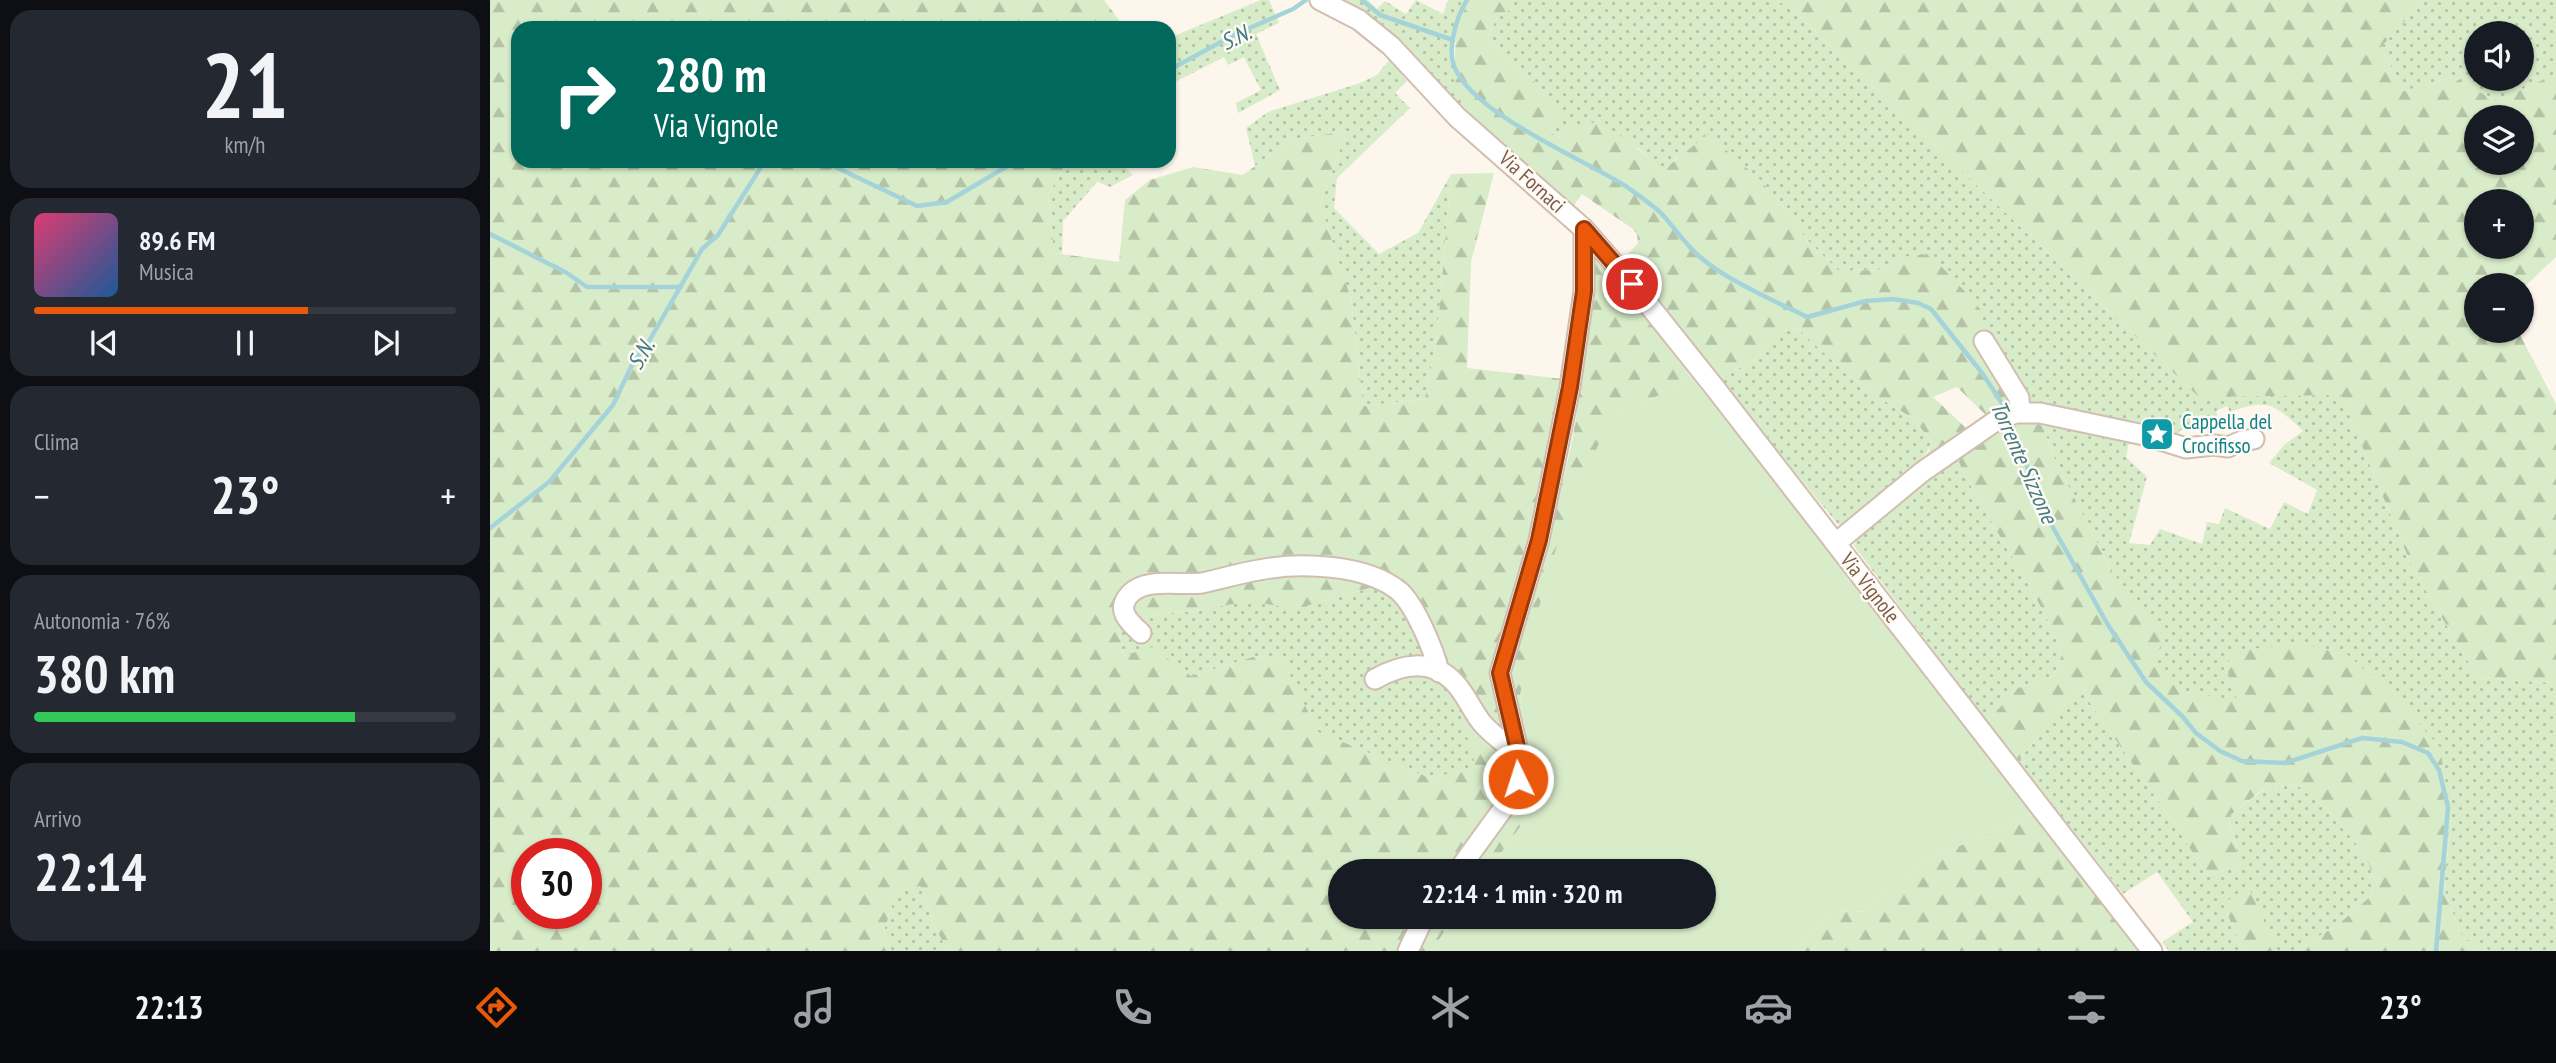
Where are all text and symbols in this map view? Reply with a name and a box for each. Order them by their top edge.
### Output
water label: S.N. [1216,17,1256,56]
map controls [2464,21,2534,343]
button: sound [2464,21,2534,91]
text: 21 [202,25,289,143]
text: 280 m [654,42,767,106]
icon: right [539,49,630,140]
text: Via Vignole [654,104,779,146]
button: layers [2464,105,2534,175]
text: km/h [225,130,265,159]
street label: Via Fornaci [1493,144,1571,219]
button: + [2464,189,2534,259]
text: 89.6 FM [139,224,215,257]
pin [1602,254,1662,314]
text: Musica [139,257,194,286]
icon: arrive [1613,265,1651,303]
button: − [2464,273,2534,343]
icon: previous [85,324,123,362]
icon: pause [226,324,264,362]
icon: next [367,324,405,362]
water label: S.N. [620,333,661,374]
water label: Torrente Sizzone [1985,396,2065,529]
place label: Cappella del Crocifisso [2182,408,2272,459]
place icon: Cappella del Crocifisso [2138,415,2176,453]
text: Clima [34,427,79,456]
text: 23° [211,461,279,528]
text: − [34,471,50,520]
text: + [440,471,456,520]
street label: Via Vignole [1834,546,1906,628]
text: Autonomia · 76% [34,606,170,635]
text: 380 km [34,640,175,707]
position arrow [1481,742,1555,816]
text: Arrivo [34,804,81,833]
text: 22:14 [34,838,146,905]
speed limit sign: 30 [511,838,602,929]
text: 22:14 · 1 min · 320 m [1422,877,1622,910]
icon: directions [472,983,521,1032]
icon: music [790,983,839,1032]
icon: phone [1108,983,1157,1032]
icon: climate [1426,983,1475,1032]
icon: car [1744,983,1793,1032]
icon: filters [2062,983,2111,1032]
text: 22:13 [134,986,204,1028]
text: 23° [2379,986,2422,1028]

